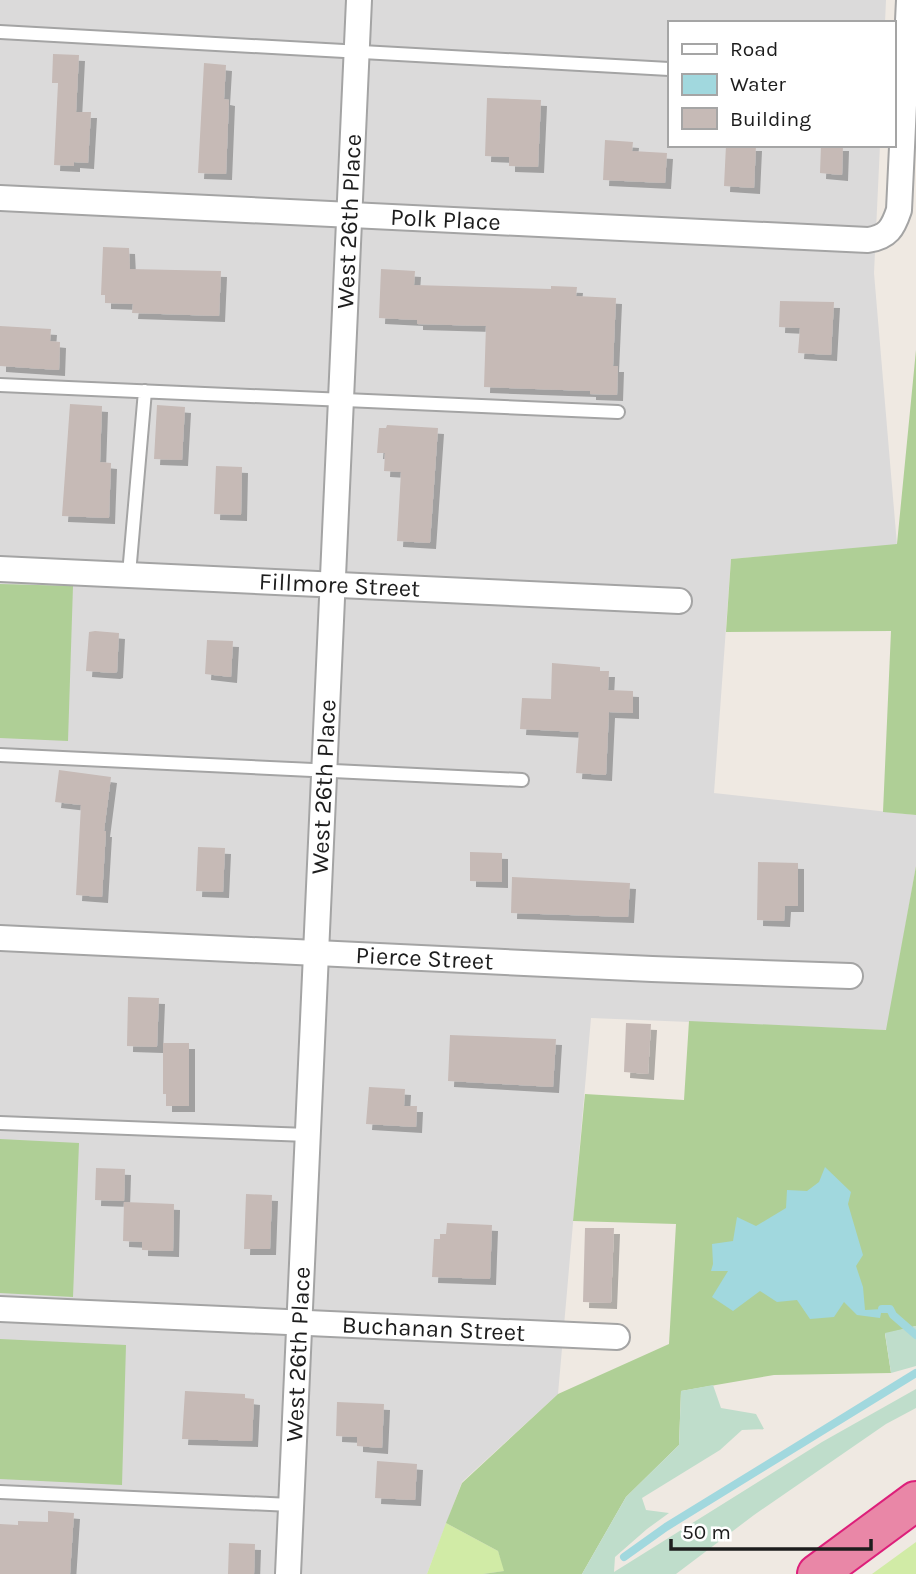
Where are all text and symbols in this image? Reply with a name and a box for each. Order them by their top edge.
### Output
legend [668,21,895,147]
text: Road [730,37,778,61]
text: Water [730,72,786,96]
text: Building [730,107,811,131]
street label: West 26th Place [331,133,367,310]
street label: Polk Place [390,203,501,236]
street label: Fillmore Street [258,567,421,603]
street label: West 26th Place [306,699,341,875]
street label: Pierce Street [355,941,494,975]
street label: West 26th Place [280,1266,316,1442]
street label: Buchanan Street [341,1311,526,1347]
scale bar [671,1508,870,1552]
text: 50 m [682,1520,731,1544]

